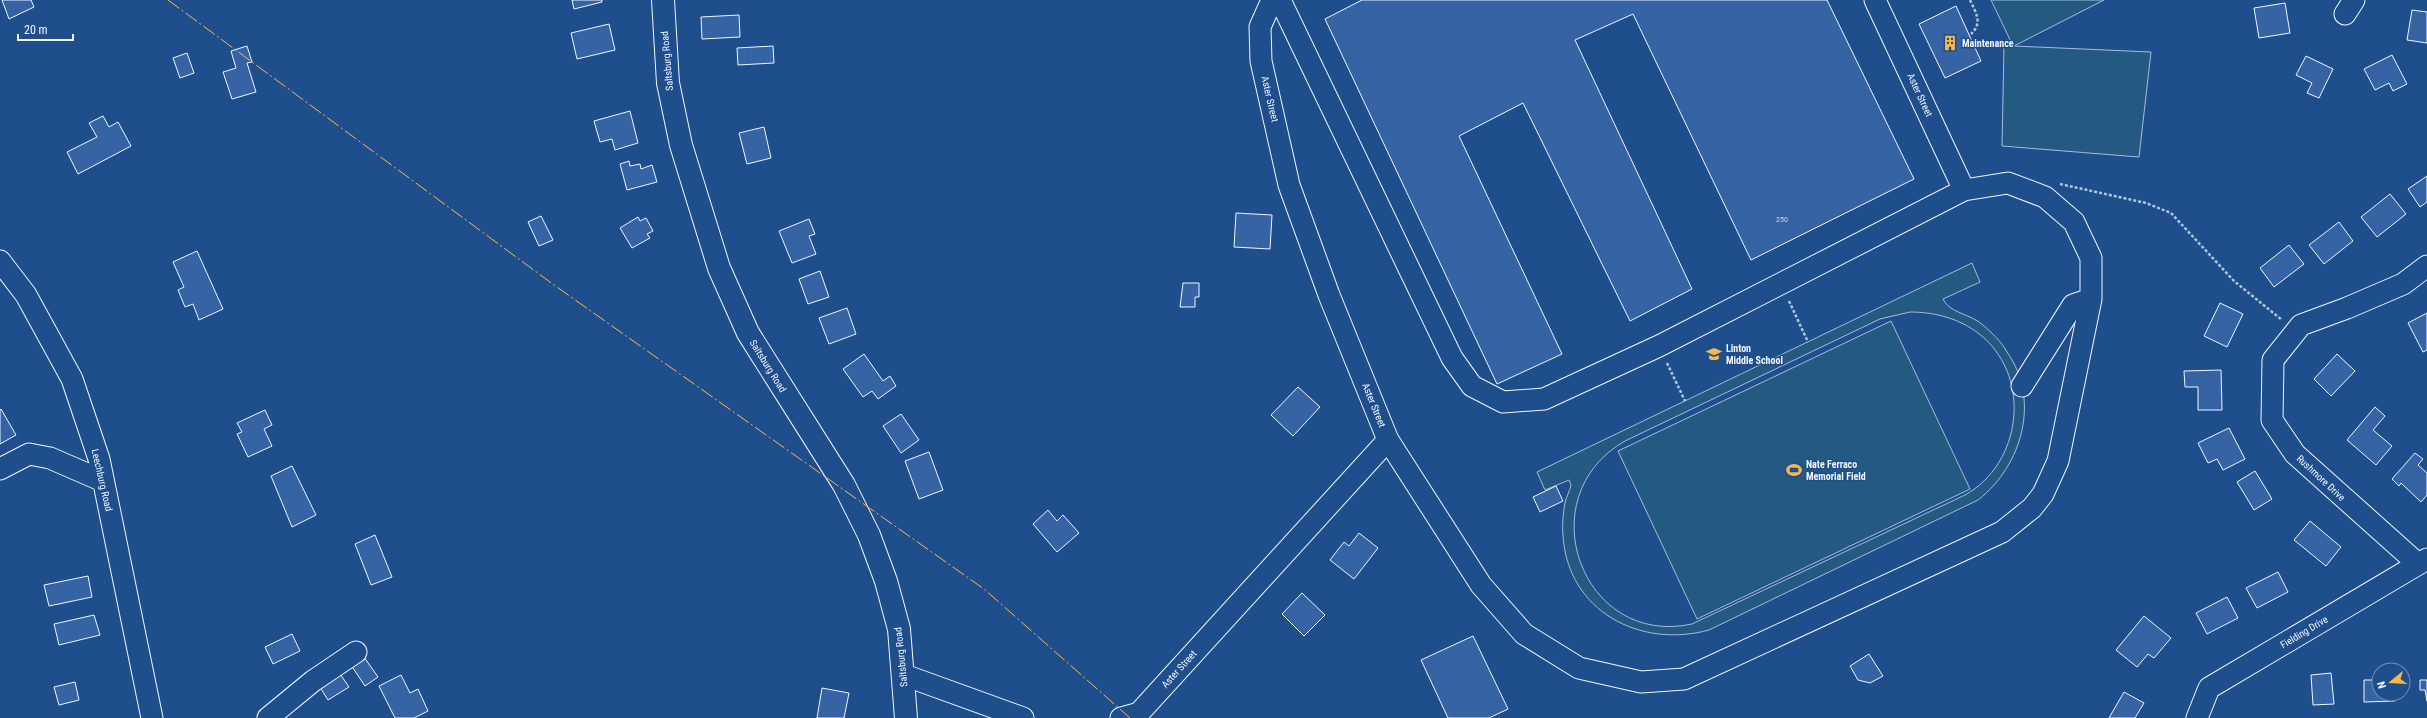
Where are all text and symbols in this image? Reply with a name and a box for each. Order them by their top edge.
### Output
scale bar [18,16,73,42]
text: 20 m [24,23,48,37]
street label: Saltsburg Road [659,31,675,91]
building icon: Maintenance [1941,34,1959,52]
place label: Maintenance [1962,38,2014,49]
street label: Aster Street [1905,71,1935,119]
street label: Aster Street [1259,75,1281,123]
house number: 250 [1776,215,1788,224]
street label: Saltsburg Road [747,338,789,394]
place label: Linton Middle School [1726,343,1783,366]
school or university icon: Linton Middle School [1705,345,1723,363]
street label: Aster Street [1360,381,1388,429]
street label: Leechburg Road [89,448,115,512]
street label: Rushmore Drive [2295,453,2348,503]
place label: Nate Ferraco Memorial Field [1806,459,1866,482]
sports icon: Nate Ferraco Memorial Field [1785,461,1803,479]
street label: Fielding Drive [2278,613,2330,650]
street label: Saltsburg Road [892,627,910,687]
street label: Aster Street [1159,648,1199,690]
north arrow [2371,662,2411,702]
text: N [2375,679,2389,690]

